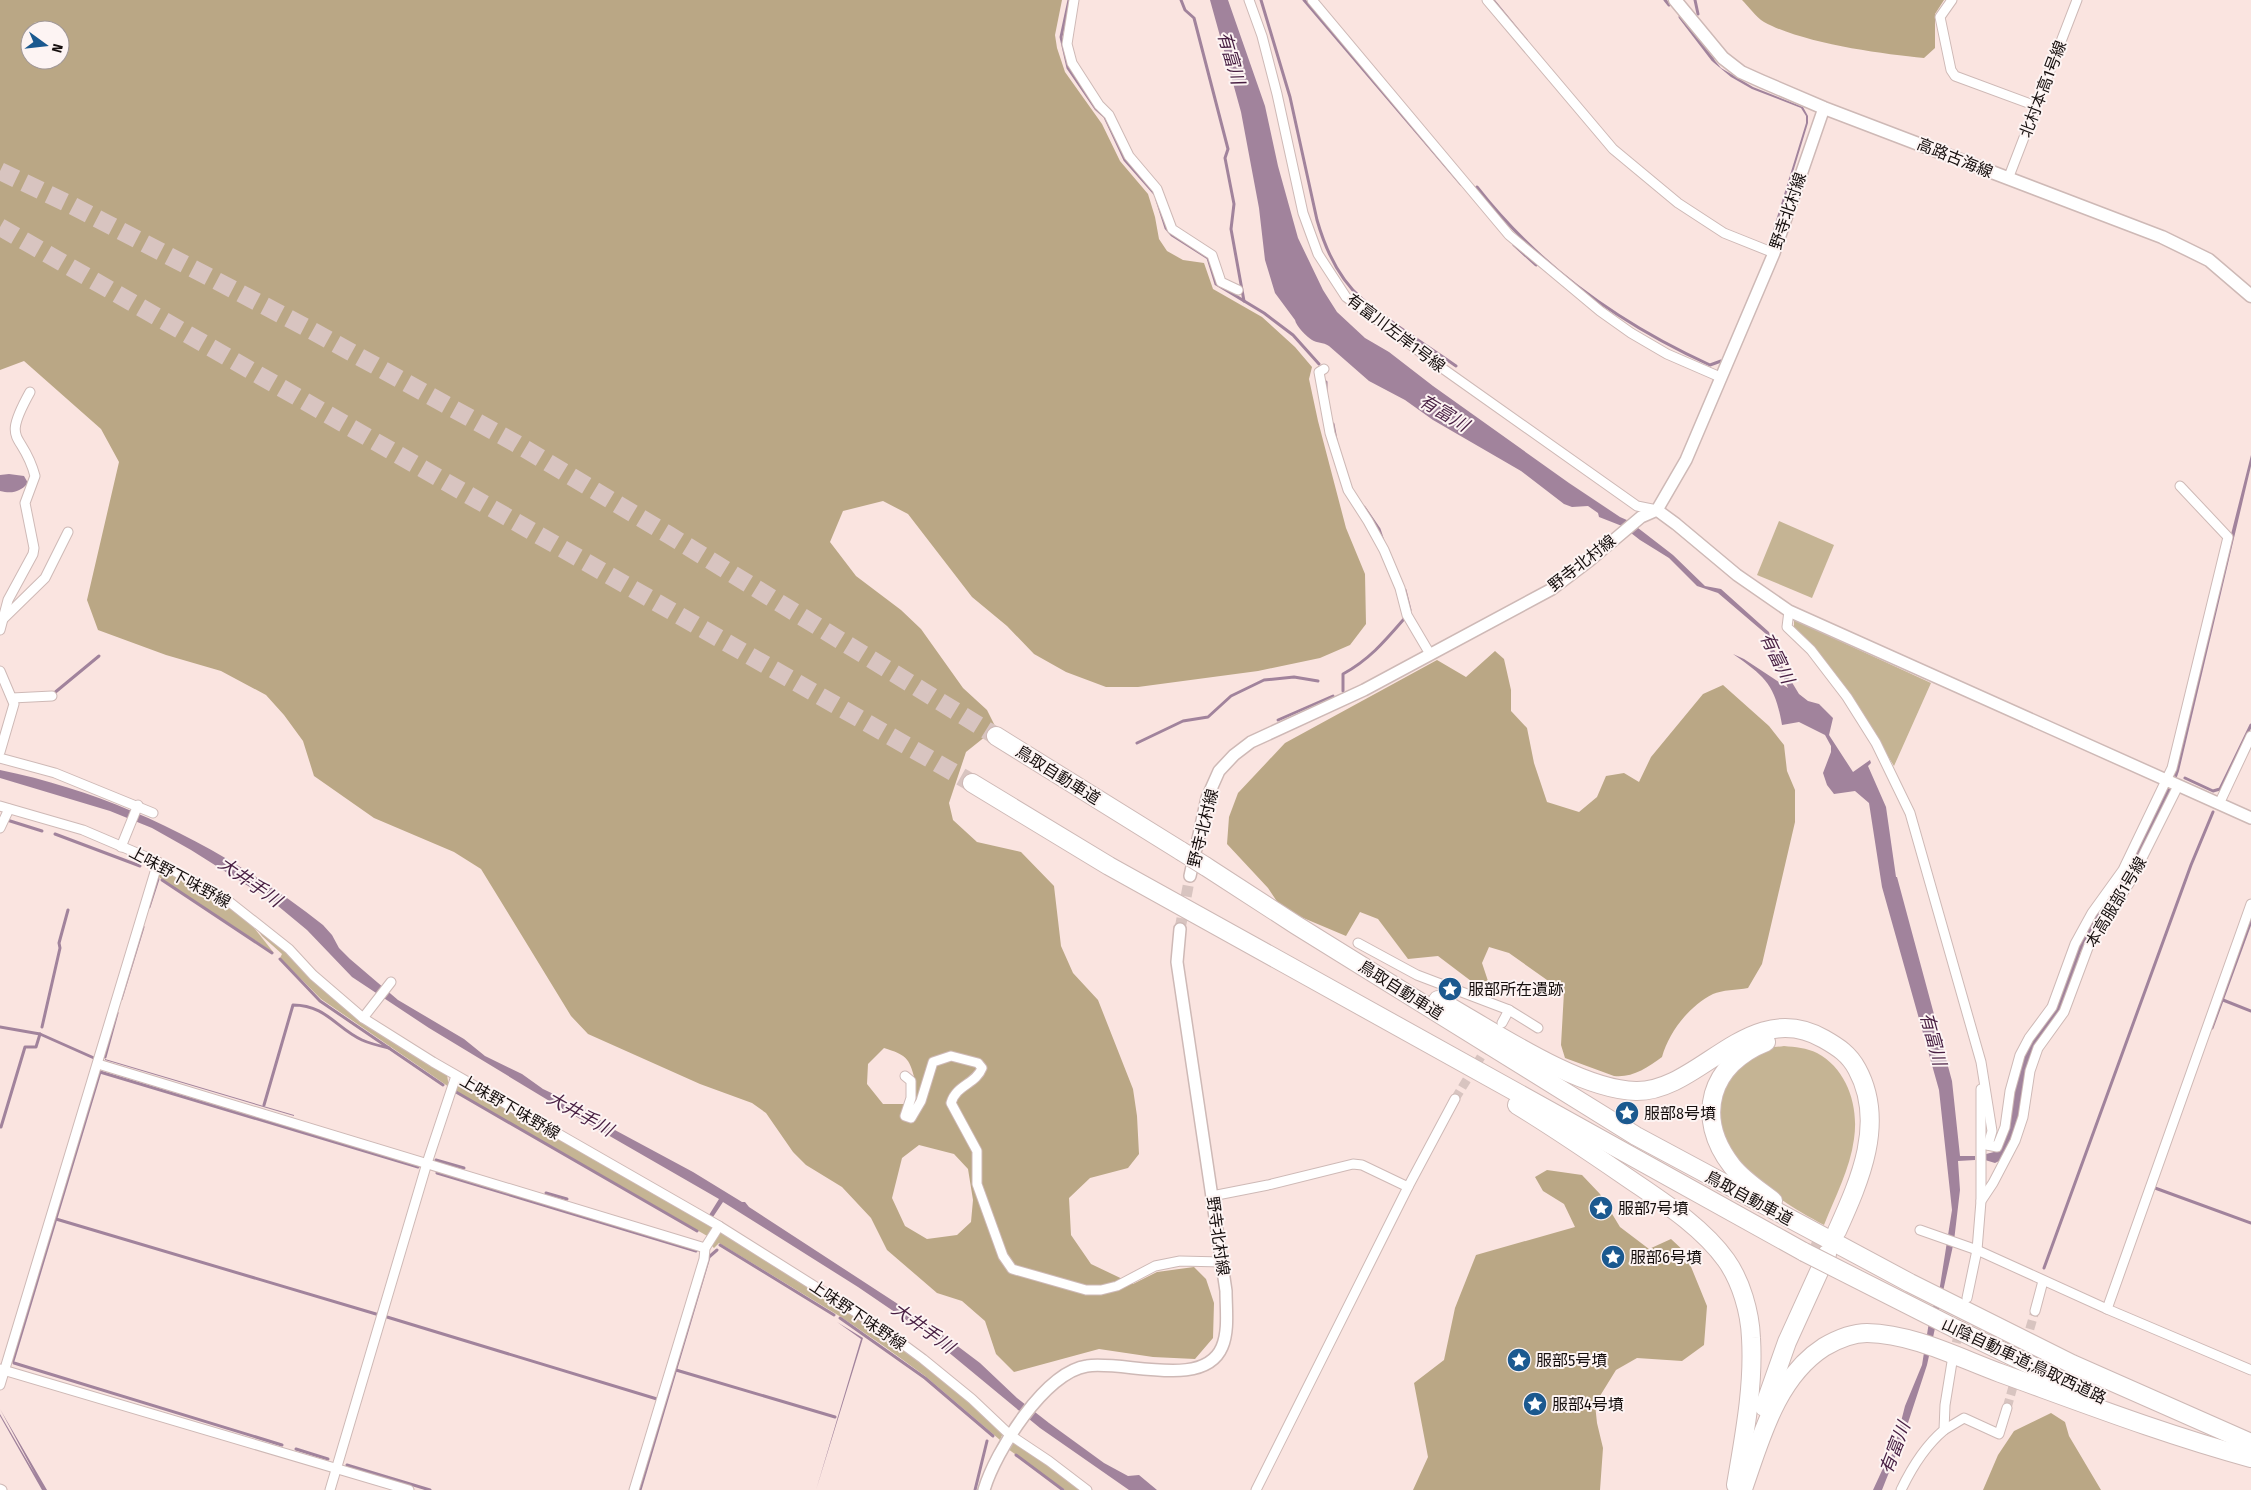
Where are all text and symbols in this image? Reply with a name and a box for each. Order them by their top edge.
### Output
north arrow [20,20,70,70]
water label: 有富川 [1213,29,1250,89]
street label: 北村本高1号線 [2016,38,2070,140]
text: N [48,42,66,54]
street label: 高路古海線 [1914,134,1996,182]
street label: 野寺北村線 [1766,170,1810,252]
street label: 有富川左岸1号線 [1343,290,1449,376]
water label: 有富川 [1415,390,1475,437]
street label: 野寺北村線 [1545,531,1619,595]
water label: 有富川 [1755,629,1800,689]
street label: 鳥取自動車道 [1012,742,1104,808]
street label: 野寺北村線 [1184,787,1222,869]
street label: 上味野下味野線 [126,842,234,912]
water label: 大井手川 [214,852,287,913]
street label: 本高服部1号線 [2082,853,2150,951]
street label: 鳥取自動車道 [1355,957,1447,1023]
place icon: 服部所在遺跡 [1437,976,1463,1002]
place label: 服部所在遺跡 [1468,980,1564,999]
water label: 有富川 [1915,1010,1951,1070]
street label: 上味野下味野線 [457,1071,563,1143]
water label: 大井手川 [543,1087,619,1142]
place icon: 服部8号墳 [1614,1100,1640,1126]
place label: 服部8号墳 [1644,1104,1716,1123]
street label: 鳥取自動車道 [1702,1167,1796,1229]
street label: 野寺北村線 [1203,1195,1233,1277]
place icon: 服部7号墳 [1588,1195,1614,1221]
place label: 服部7号墳 [1618,1199,1688,1218]
place icon: 服部6号墳 [1600,1244,1626,1270]
place label: 服部6号墳 [1630,1248,1702,1267]
street label: 上味野下味野線 [806,1276,910,1354]
water label: 大井手川 [887,1298,960,1359]
street label: 山陰自動車道;鳥取西道路 [1939,1314,2109,1408]
place icon: 服部5号墳 [1506,1347,1532,1373]
place label: 服部5号墳 [1536,1351,1607,1370]
place icon: 服部4号墳 [1522,1391,1548,1417]
place label: 服部4号墳 [1552,1395,1624,1414]
water label: 有富川 [1875,1417,1916,1477]

